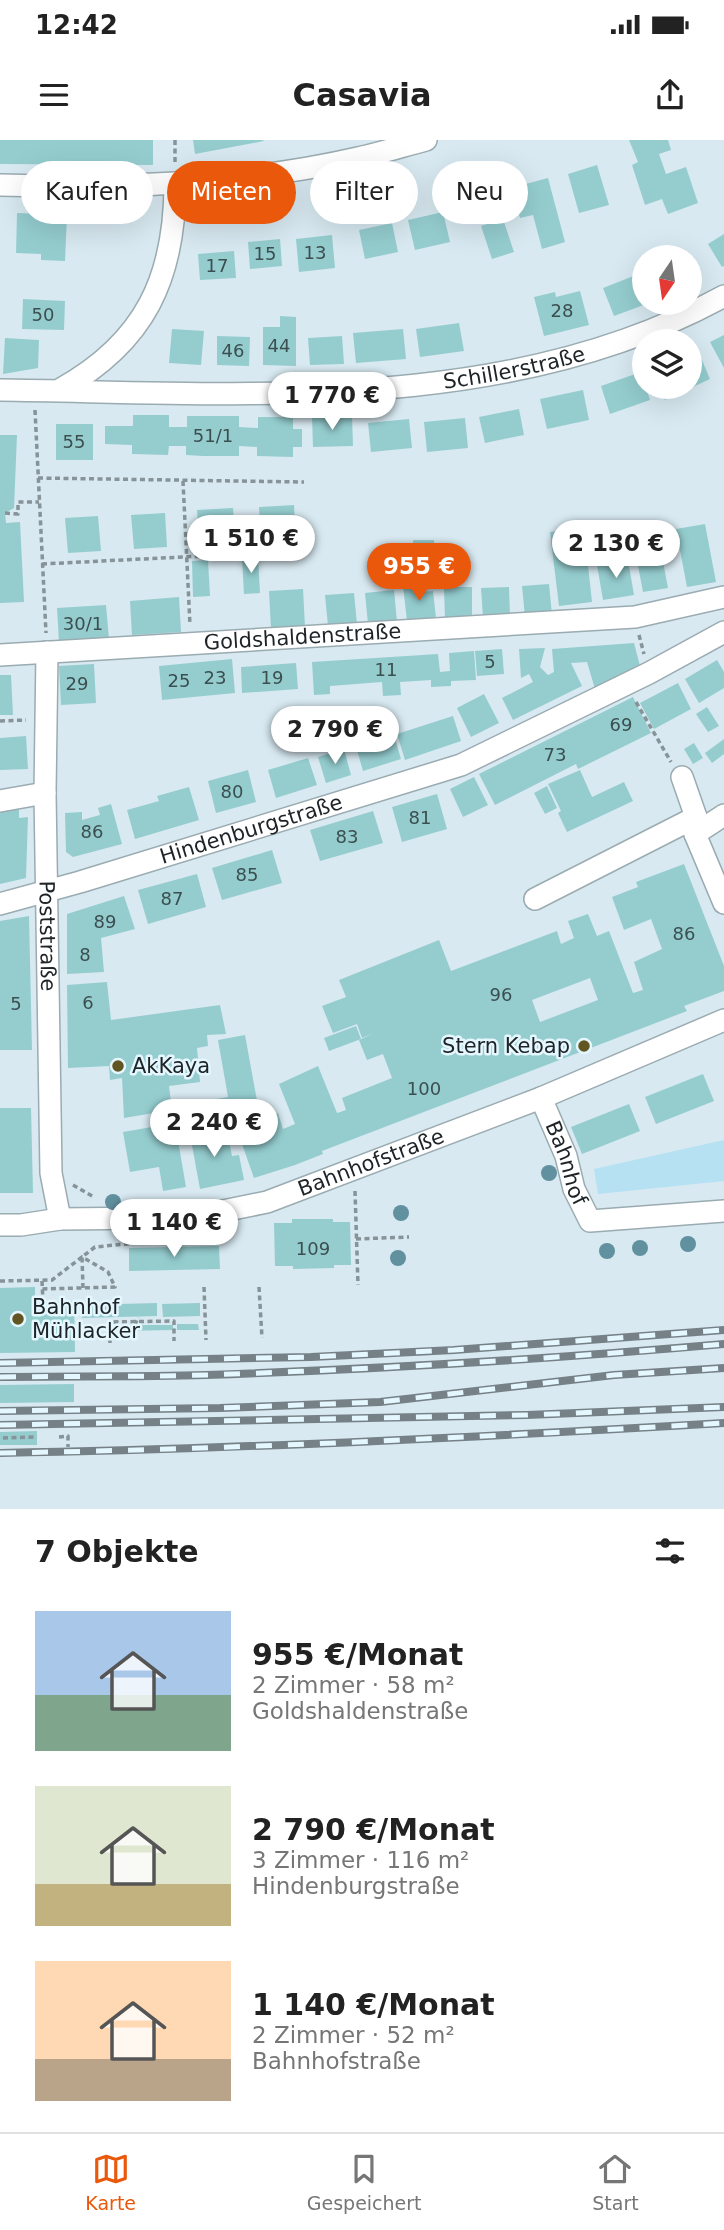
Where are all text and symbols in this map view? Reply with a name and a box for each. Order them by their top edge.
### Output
text: 12:42 [35,10,118,40]
icon: menu [35,76,73,114]
text: Casavia [292,76,432,114]
icon: share [651,76,689,114]
chip: Kaufen [21,161,153,224]
chip: Mieten [167,161,296,224]
chip: Filter [310,161,418,224]
chip: Neu [432,161,528,224]
house number: 13 [304,242,326,263]
house number: 15 [254,243,276,264]
north arrow [632,245,702,315]
map controls [632,245,702,399]
house number: 17 [206,255,228,276]
house number: 28 [551,300,573,321]
house number: 50 [32,304,54,325]
button: layers [632,329,702,399]
house number: 44 [268,335,290,356]
house number: 46 [222,340,244,361]
street label: Schillerstraße [442,342,588,394]
pin: 1 770 € [267,372,397,432]
text: 1 770 € [284,382,380,408]
house number: 51/1 [193,425,233,446]
house number: 55 [63,431,85,452]
pin: 1 510 € [186,516,316,575]
pin: 2 130 € [551,520,681,580]
text: 1 510 € [203,525,299,551]
text: 2 130 € [568,530,664,556]
pin: 955 € [370,544,468,603]
text: 955 € [383,553,455,579]
house number: 30/1 [63,613,103,634]
street label: Goldshaldenstraße [203,619,402,655]
house number: 5 [484,651,496,672]
house number: 11 [375,659,397,680]
house number: 23 [204,667,226,688]
house number: 19 [261,667,283,688]
house number: 25 [168,670,190,691]
house number: 29 [66,673,88,694]
pin: 2 790 € [270,706,400,766]
house number: 69 [610,714,632,735]
text: 2 790 € [287,716,383,742]
house number: 73 [544,744,566,765]
house number: 80 [221,781,243,802]
street label: Hindenburgstraße [157,790,345,869]
house number: 81 [409,807,431,828]
house number: 86 [81,821,103,842]
house number: 83 [336,826,358,847]
house number: 85 [236,864,258,885]
street label: Poststraße [34,880,60,992]
house number: 87 [161,888,183,909]
house number: 89 [94,911,116,932]
house number: 86 [673,923,695,944]
house number: 8 [79,944,91,965]
house number: 96 [490,984,512,1005]
house number: 6 [82,992,94,1013]
house number: 5 [10,993,22,1014]
place label: Stern Kebap [442,1034,570,1058]
marker: Stern Kebap [576,1038,592,1054]
place label: AkKaya [132,1054,210,1078]
marker: AkKaya [110,1058,126,1074]
house number: 100 [407,1078,441,1099]
pin: 2 240 € [149,1100,279,1159]
text: 2 240 € [166,1109,262,1135]
street label: Bahnhof [540,1117,592,1210]
street label: Bahnhofstraße [295,1124,447,1201]
pin: 1 140 € [109,1200,239,1259]
text: 1 140 € [126,1209,222,1235]
house number: 109 [296,1238,330,1259]
place label: Bahnhof Mühlacker [32,1295,140,1343]
marker: Bahnhof Mühlacker [10,1311,26,1327]
icon: filters [651,1532,689,1570]
text: 7 Objekte [35,1534,199,1569]
text: 955 €/Monat [252,1637,463,1672]
icon: home [91,1639,175,1723]
text: 2 Zimmer · 58 m² [252,1672,455,1698]
text: Goldshaldenstraße [252,1698,468,1724]
text: 2 790 €/Monat [252,1812,495,1847]
icon: home [91,1814,175,1898]
text: 3 Zimmer · 116 m² [252,1847,469,1873]
text: Hindenburgstraße [252,1873,460,1899]
text: 1 140 €/Monat [252,1987,495,2022]
icon: home [91,1989,175,2073]
text: 2 Zimmer · 52 m² [252,2022,455,2048]
text: Bahnhofstraße [252,2048,421,2074]
tab: Karte [85,2150,136,2214]
tab: Gespeichert [307,2150,422,2214]
tab: Start [592,2150,639,2214]

